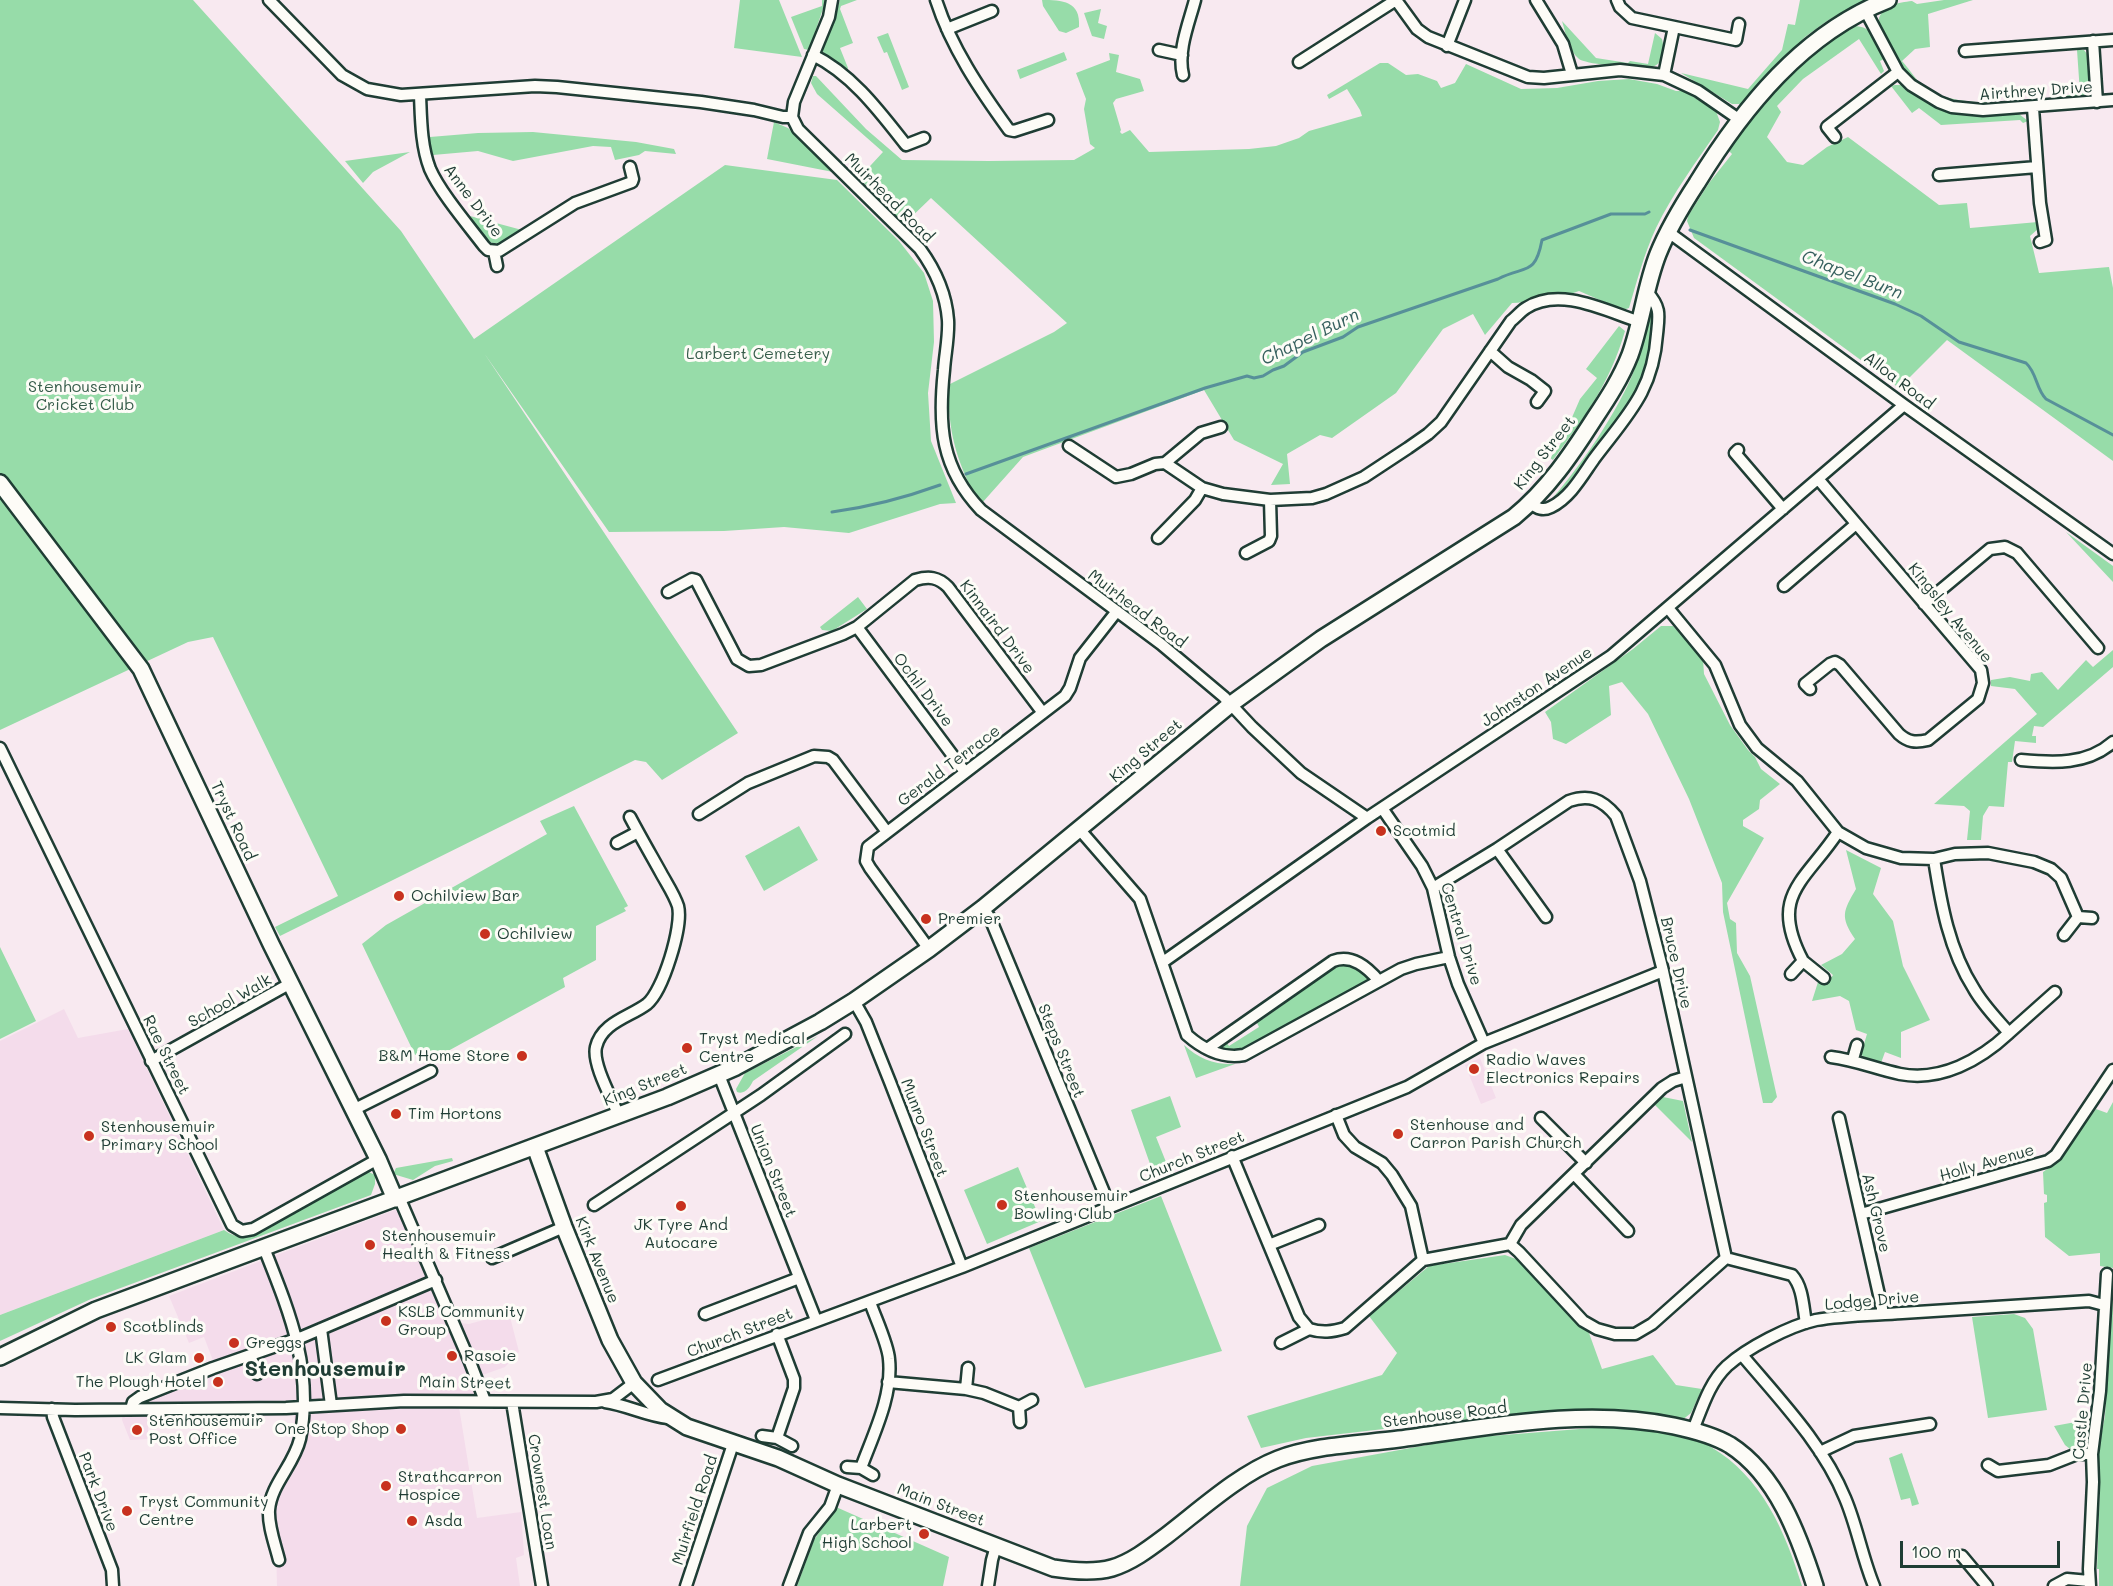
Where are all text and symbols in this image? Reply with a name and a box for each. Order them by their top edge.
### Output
street label: Airthrey Drive [1979,77,2093,105]
street label: Muirhead Road [840,149,938,247]
street label: Anne Drive [439,161,507,241]
water label: Chapel Burn [1798,246,1906,304]
water label: Chapel Burn [1257,304,1363,370]
park label: Larbert Cemetery [686,344,830,364]
street label: Alloa Road [1860,348,1938,414]
park label: Stenhousemuir Cricket Club [28,377,142,415]
street label: King Street [1510,412,1580,494]
street label: Kingsley Avenue [1904,559,1996,667]
street label: Muirhead Road [1084,566,1190,652]
street label: Kinnaird Drive [955,576,1039,678]
street label: Johnston Avenue [1478,643,1596,731]
street label: Ochil Drive [889,649,957,731]
street label: King Street [1106,715,1186,787]
street label: Gerald Terrace [894,721,1004,811]
street label: Tryst Road [206,778,260,864]
place label: Scotmid [1393,821,1456,841]
marker: Scotmid [1374,824,1388,838]
street label: Central Drive [1436,880,1486,988]
place label: Ochilview Bar [411,886,520,906]
marker: Ochilview Bar [392,889,406,903]
place label: Premier [938,909,1001,929]
marker: Premier [919,912,933,926]
street label: Bruce Drive [1656,915,1696,1011]
place label: Ochilview [497,924,573,944]
marker: Ochilview [478,927,492,941]
street label: School Walk [185,970,275,1032]
street label: Steps Street [1033,1001,1089,1101]
street label: Rae Street [138,1012,194,1098]
place label: Tryst Medical Centre [699,1029,805,1067]
marker: Tryst Medical Centre [680,1041,694,1055]
place label: B&M Home Store [378,1046,510,1066]
marker: B&M Home Store [515,1049,529,1063]
place label: Radio Waves Electronics Repairs [1486,1050,1640,1088]
street label: King Street [600,1059,690,1111]
marker: Radio Waves Electronics Repairs [1467,1062,1481,1076]
street label: Munro Street [896,1076,952,1180]
place label: Tim Hortons [408,1104,502,1124]
marker: Tim Hortons [389,1107,403,1121]
place label: Stenhouse and Carron Parish Church [1410,1115,1581,1153]
place label: Stenhousemuir Primary School [101,1117,218,1155]
street label: Union Street [746,1122,800,1220]
street label: Church Street [1137,1127,1247,1187]
marker: Stenhouse and Carron Parish Church [1391,1127,1405,1141]
marker: Stenhousemuir Primary School [82,1129,96,1143]
street label: Holly Avenue [1937,1140,2037,1186]
street label: Ash Grove [1858,1172,1894,1254]
place label: Stenhousemuir Bowling Club [1014,1186,1128,1224]
marker: Stenhousemuir Bowling Club [995,1198,1009,1212]
marker: JK Tyre And Autocare [674,1199,688,1213]
street label: Kirk Avenue [571,1214,623,1306]
place label: JK Tyre And Autocare [634,1215,728,1253]
place label: Stenhousemuir Health & Fitness [382,1226,510,1264]
marker: Stenhousemuir Health & Fitness [363,1238,377,1252]
street label: Lodge Drive [1824,1287,1920,1315]
place label: KSLB Community Group [398,1302,525,1340]
street label: Church Street [684,1304,796,1362]
marker: KSLB Community Group [379,1314,393,1328]
place label: Scotblinds [123,1317,204,1337]
marker: Scotblinds [104,1320,118,1334]
place label: Greggs [246,1333,302,1353]
marker: Greggs [227,1336,241,1350]
place label: Rasoie [464,1346,516,1366]
place label: LK Glam [125,1348,187,1368]
marker: Rasoie [445,1349,459,1363]
marker: LK Glam [192,1351,206,1365]
district label: Stenhousemuir [244,1356,406,1382]
street label: Castle Drive [2069,1362,2097,1460]
place label: The Plough Hotel [76,1372,206,1392]
street label: Main Street [419,1373,511,1393]
marker: The Plough Hotel [211,1375,225,1389]
street label: Stenhouse Road [1382,1398,1508,1432]
place label: Stenhousemuir Post Office [149,1411,263,1449]
place label: One Stop Shop [275,1419,389,1439]
marker: One Stop Shop [394,1422,408,1436]
marker: Stenhousemuir Post Office [130,1423,144,1437]
street label: Crownest Loan [523,1433,561,1551]
street label: Park Drive [74,1449,122,1535]
street label: Muirfield Road [668,1453,722,1567]
place label: Strathcarron Hospice [398,1467,502,1505]
marker: Strathcarron Hospice [379,1479,393,1493]
street label: Main Street [894,1479,988,1531]
place label: Tryst Community Centre [139,1492,269,1530]
marker: Tryst Community Centre [120,1504,134,1518]
place label: Asda [424,1511,463,1531]
marker: Asda [405,1514,419,1528]
place label: Larbert High School [822,1515,912,1553]
marker: Larbert High School [917,1527,931,1541]
scale bar [1903,1529,2064,1567]
text: 100 m [1911,1539,1961,1563]

